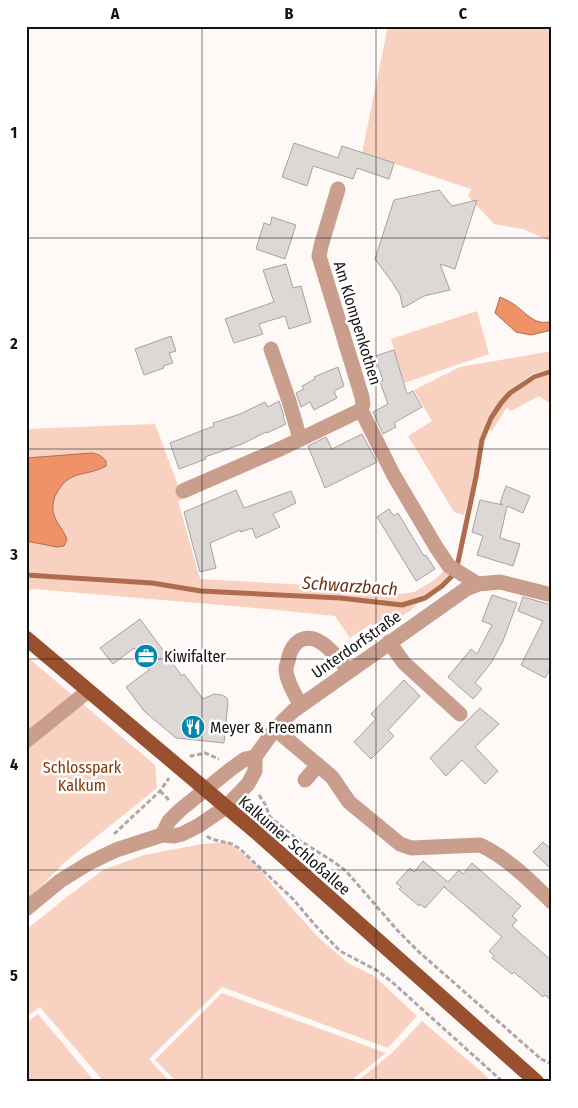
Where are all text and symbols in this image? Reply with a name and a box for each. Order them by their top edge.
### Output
text: A [110,4,120,23]
text: B [285,4,294,23]
text: C [459,4,468,23]
text: 1 [11,123,17,142]
street label: Am Klompenkothen [330,259,385,387]
text: 2 [9,334,18,353]
text: 3 [9,545,18,564]
water label: Schwarzbach [300,572,399,600]
street label: Unterdorfstraße [308,607,405,682]
office icon: Kiwifalter [133,643,159,669]
place label: Kiwifalter [164,647,226,666]
restaurant icon: Meyer & Freemann [180,714,206,740]
place label: Meyer & Freemann [210,718,332,737]
text: 4 [10,755,18,774]
park label: Schlosspark Kalkum [43,758,122,795]
street label: Kalkumer Schloßallee [235,792,354,899]
text: 5 [10,966,18,985]

